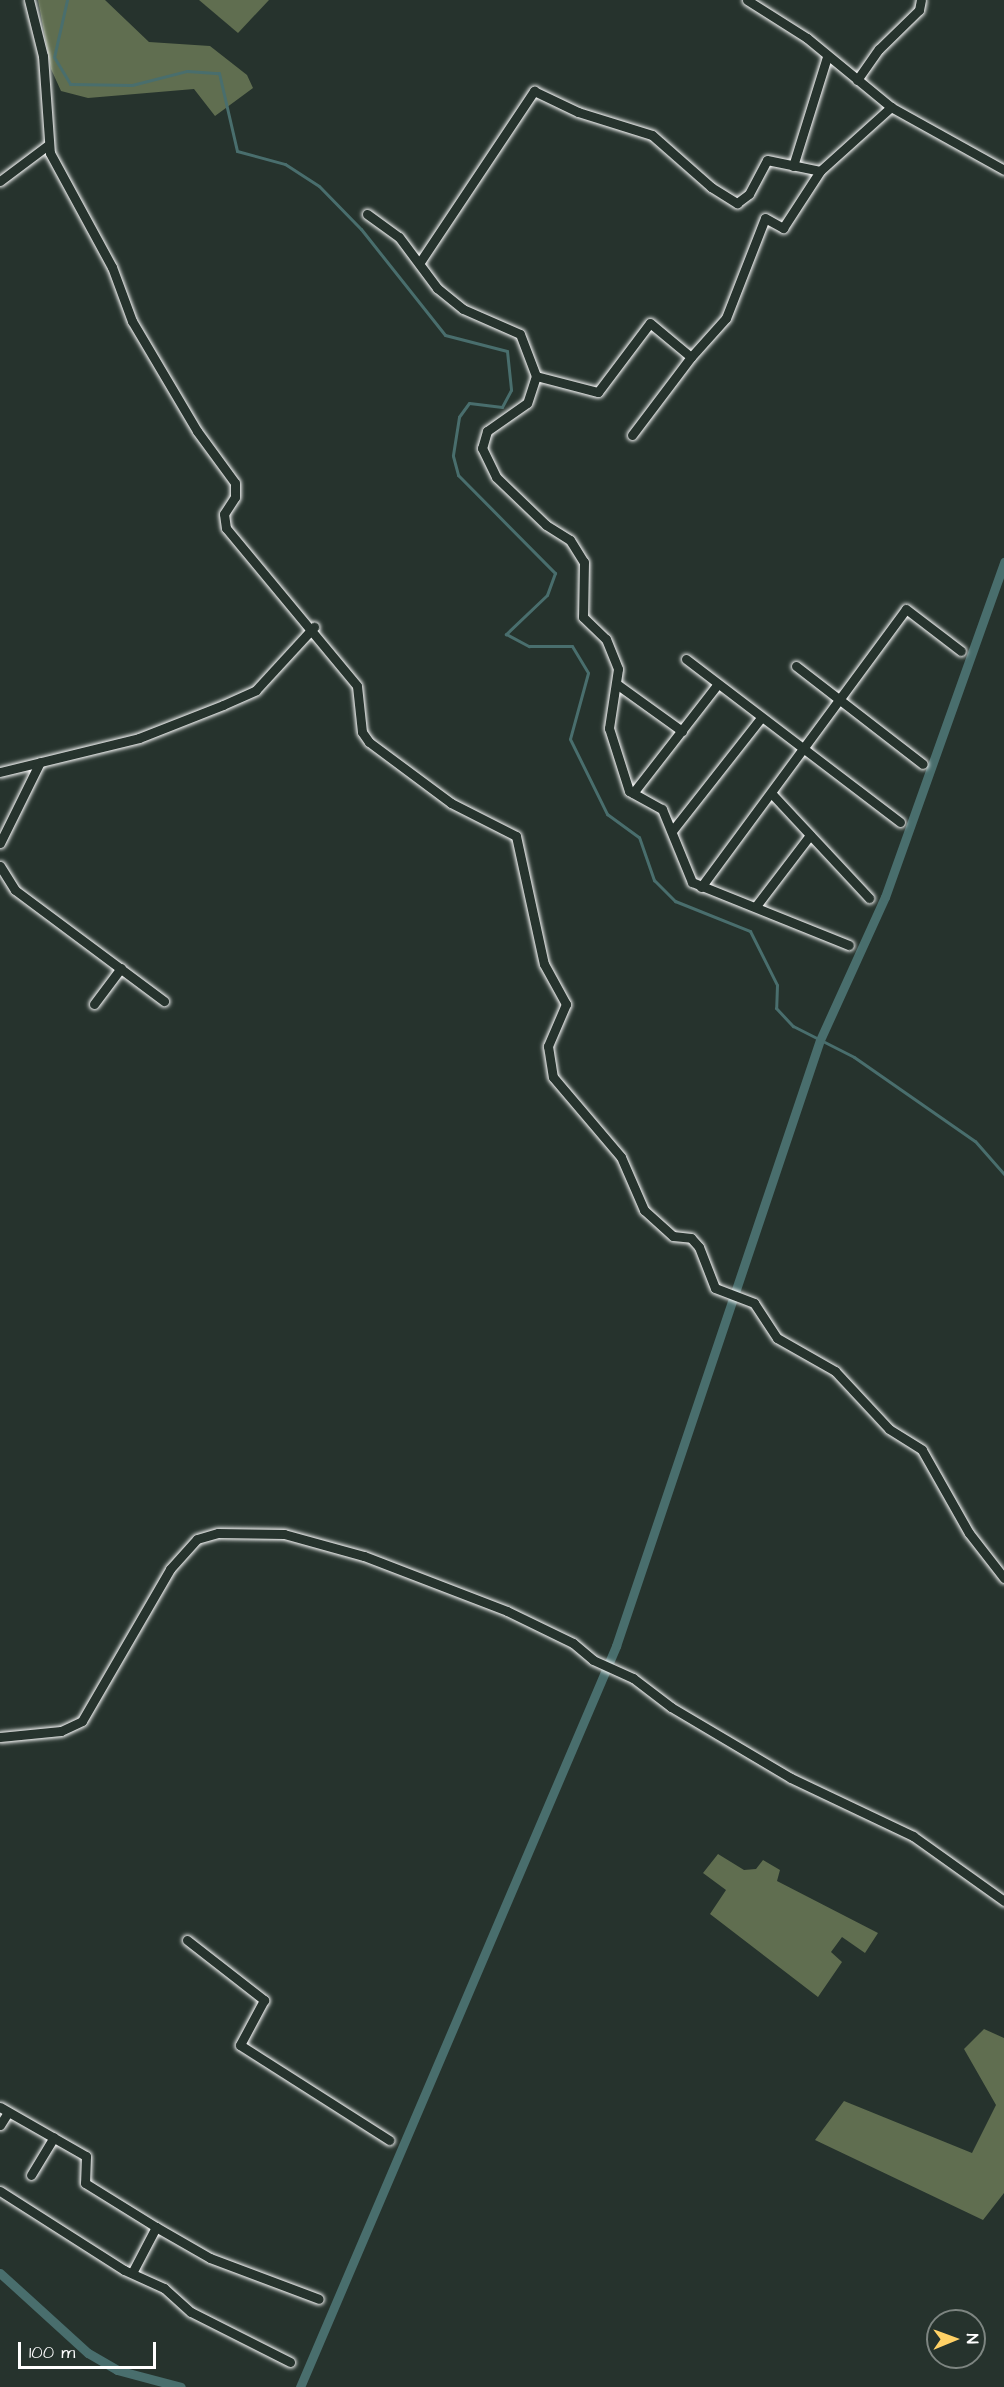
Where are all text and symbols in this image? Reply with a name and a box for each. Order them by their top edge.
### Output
north arrow [926,2309,986,2369]
scale bar [21,2330,159,2368]
text: N [961,2334,983,2344]
text: 100 m [29,2340,75,2365]

